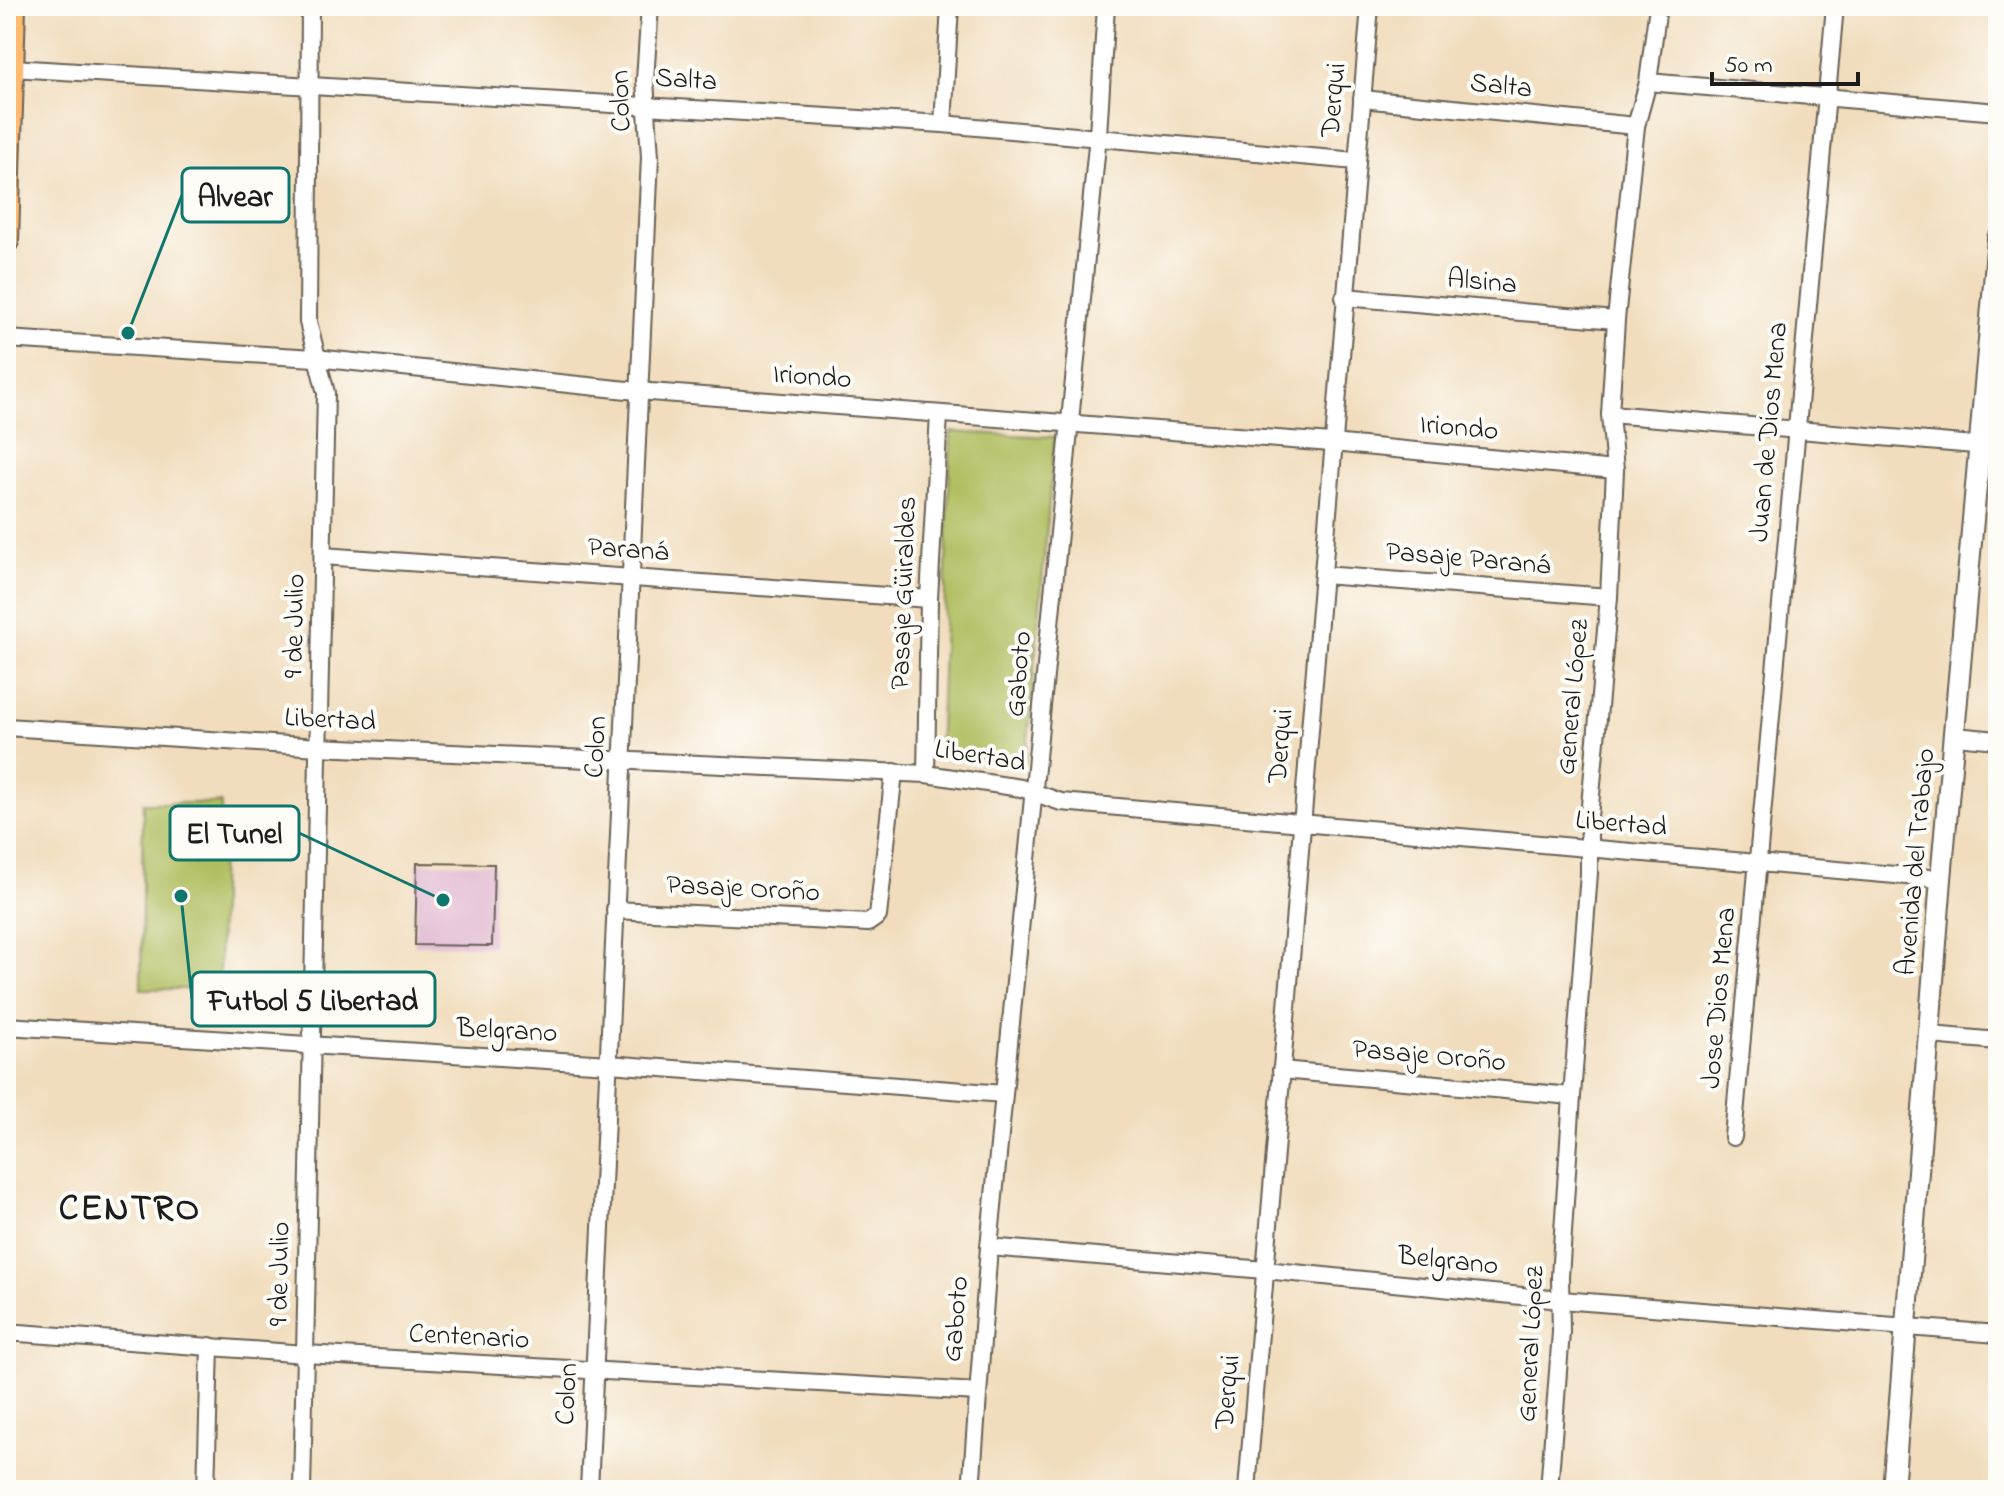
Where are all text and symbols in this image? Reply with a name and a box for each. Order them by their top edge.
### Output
scale bar [1712,36,1858,86]
text: 50 m [1724,49,1773,84]
street label: Salta [653,58,719,104]
street label: Derqui [1311,61,1359,140]
street label: Salta [1468,63,1534,111]
street label: Colon [600,69,644,133]
callout: Alvear [182,168,289,222]
text: Alvear [198,177,273,221]
street label: Alsina [1445,260,1519,306]
street label: Juan de Dios Mena [1740,320,1800,544]
street label: Iriondo [771,355,853,401]
street label: Iriondo [1418,405,1500,453]
street label: Pasaje Güiraldes [881,495,929,691]
street label: Paraná [586,528,670,574]
street label: Pasaje Paraná [1384,532,1552,588]
street label: 9 de Julio [275,573,317,679]
street label: General López [1547,617,1601,777]
street label: Gaboto [996,629,1044,719]
street label: Libertad [283,698,377,744]
street label: Derqui [1258,707,1306,786]
street label: Colon [575,715,619,779]
street label: Libertad [932,730,1029,784]
street label: Avenida del Trabajo [1887,747,1947,977]
street label: Libertad [1574,801,1669,849]
callout: El Tunel [170,806,299,860]
text: El Tunel [186,814,282,858]
street label: Pasaje Oroño [665,865,821,915]
street label: Jose Dios Mena [1692,906,1748,1090]
callout: Futbol 5 Libertad [192,972,435,1026]
text: Futbol 5 Libertad [206,981,418,1025]
street label: Belgrano [455,1009,558,1055]
street label: Pasaje Oroño [1350,1030,1508,1084]
district label: CENTRO [59,1184,201,1237]
street label: 9 de Julio [260,1221,302,1327]
street label: Belgrano [1395,1236,1500,1288]
street label: General López [1507,1265,1557,1423]
street label: Gaboto [933,1274,981,1364]
street label: Centenario [408,1314,530,1362]
street label: Derqui [1205,1353,1253,1432]
street label: Colon [546,1362,590,1426]

